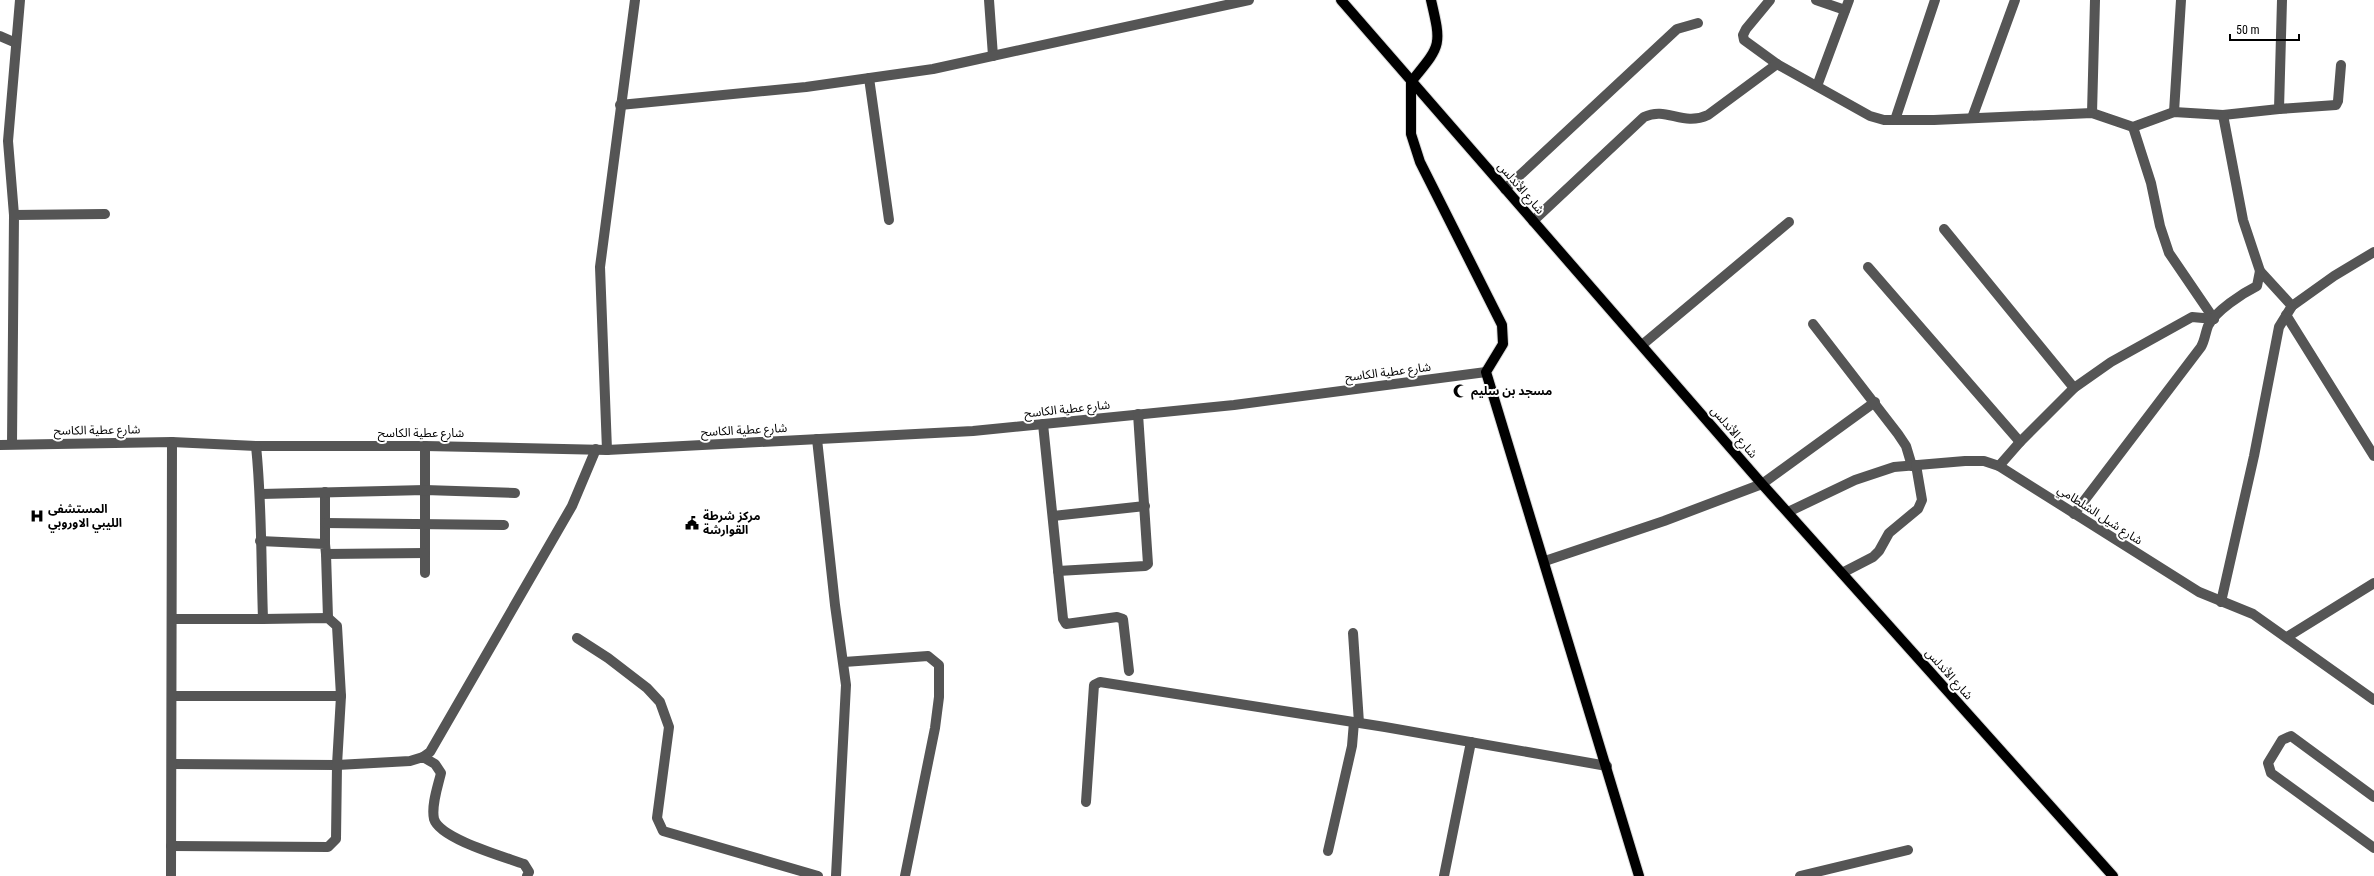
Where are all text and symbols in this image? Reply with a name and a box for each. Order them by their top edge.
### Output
scale bar [2230,16,2299,42]
text: 50 m [2236,23,2260,37]
street label: شارع الأندلس [1493,159,1547,218]
street label: شارع عطية الكاسح [1344,360,1432,386]
mosque icon: مسجد بن سليم [1452,383,1468,399]
place label: مسجد بن سليم [1471,384,1552,400]
street label: شارع عطية الكاسح [1023,398,1111,422]
street label: شارع الأندلس [1706,403,1760,462]
street label: شارع عطية الكاسح [700,421,788,441]
street label: شارع عطية الكاسح [54,422,140,440]
street label: شارع عطية الكاسح [378,426,464,442]
street label: شارع شيل الشلطامي [2053,482,2145,550]
place label: المستشفی الليبي الاوروبي [48,502,122,533]
hospital icon: المستشفی الليبي الاوروبي [29,508,45,524]
place label: مركز شرطة القوارشة [703,509,760,537]
public building icon: مركز شرطة القوارشة [684,515,700,531]
street label: شارع الأندلس [1921,646,1976,704]

